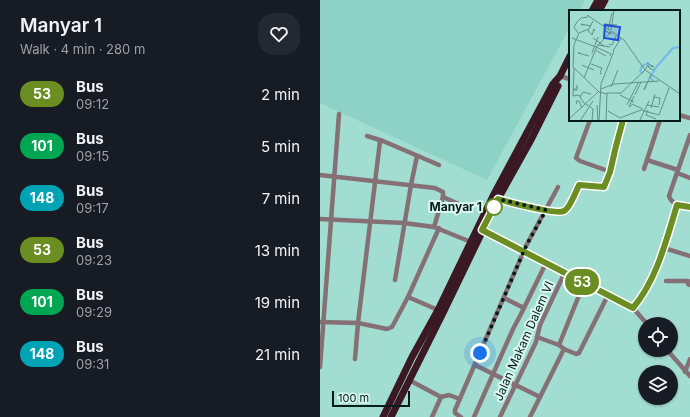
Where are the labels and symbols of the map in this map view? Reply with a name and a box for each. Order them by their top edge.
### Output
inset map [569,10,680,121]
marker: Manyar 1 [485,198,503,216]
place label: Manyar 1 [430,199,482,214]
line badge: 53 [564,269,600,295]
street label: Jalan Makam Dalem VI [490,279,557,403]
your location [470,343,490,363]
scale bar [332,389,410,408]

